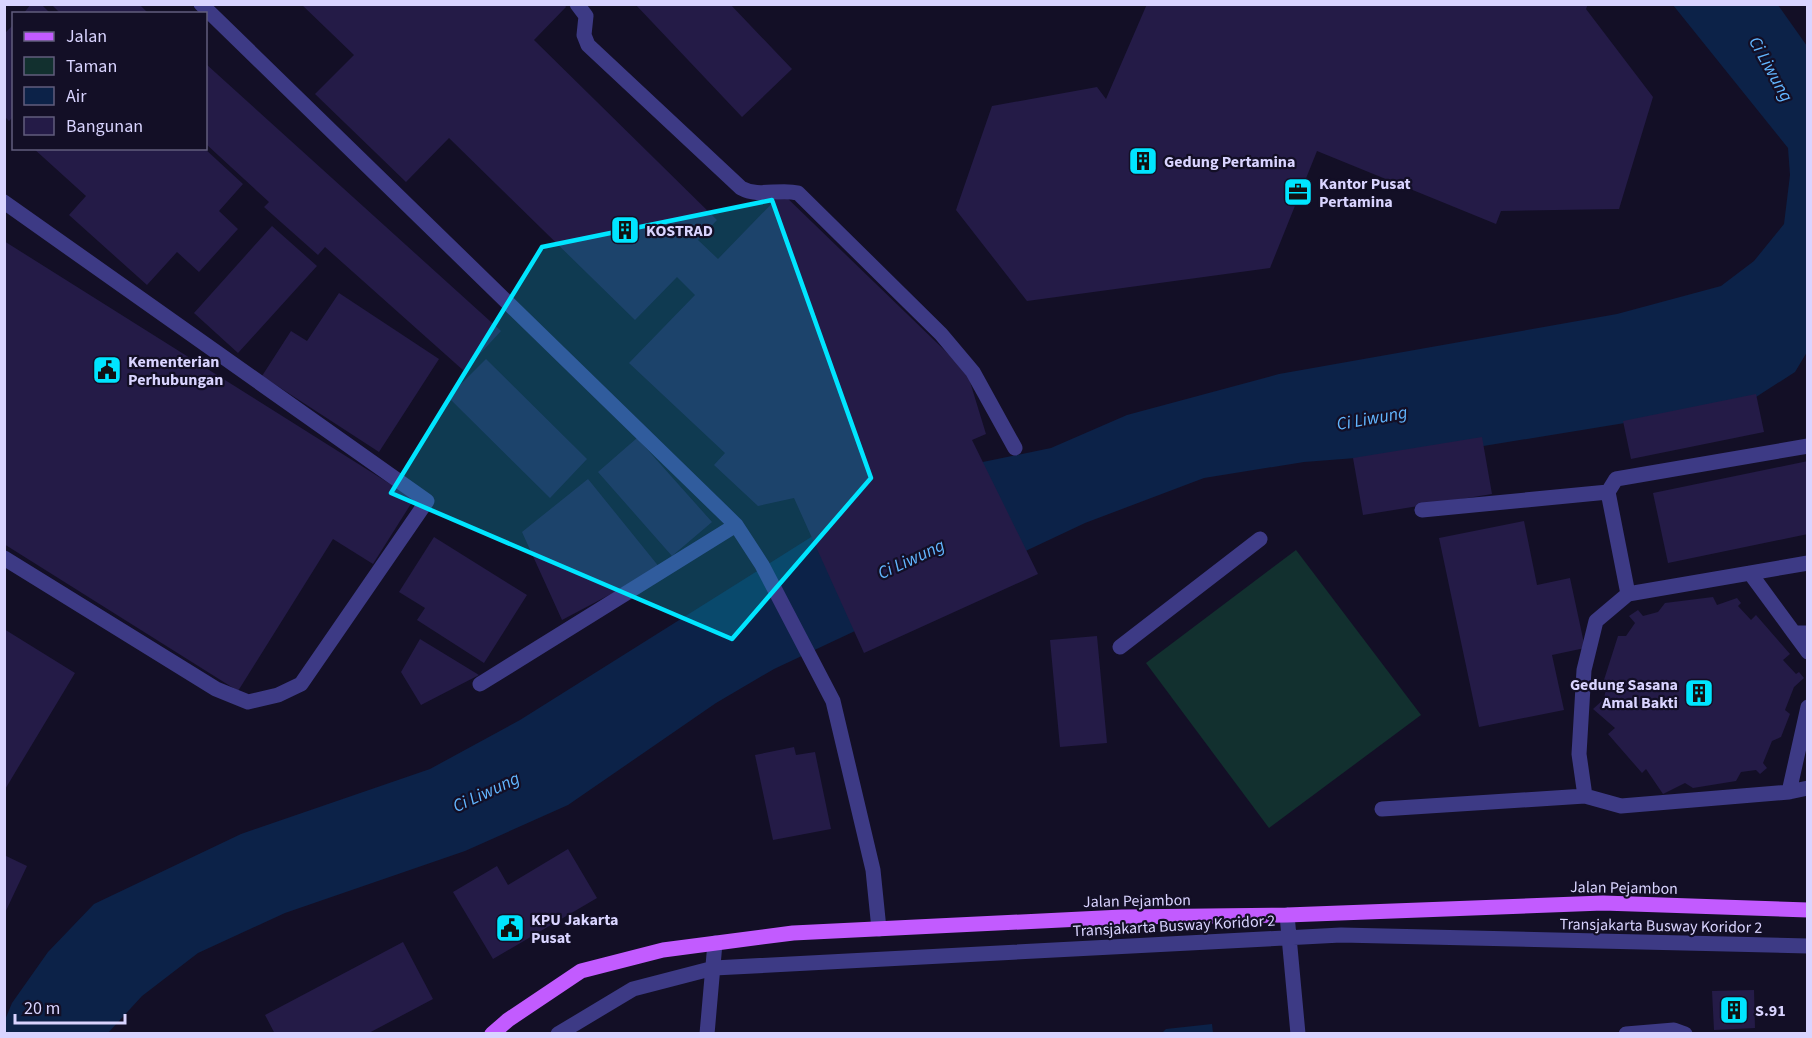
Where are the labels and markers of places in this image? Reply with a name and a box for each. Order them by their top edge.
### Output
building icon: Gedung Pertamina [1127,145,1159,177]
place label: Gedung Pertamina [1164,151,1295,173]
place label: Kantor Pusat Pertamina [1319,173,1411,213]
office icon: Kantor Pusat Pertamina [1282,176,1314,208]
building icon: KOSTRAD [609,214,641,246]
place label: KOSTRAD [646,220,713,242]
place label: Kementerian Perhubungan [128,351,223,391]
public building icon: Kementerian Perhubungan [91,354,123,386]
place label: Gedung Sasana Amal Bakti [1570,674,1678,714]
building icon: Gedung Sasana Amal Bakti [1683,677,1715,709]
place label: KPU Jakarta Pusat [531,909,618,949]
public building icon: KPU Jakarta Pusat [494,912,526,944]
building icon: S.91 [1718,994,1750,1026]
place label: S.91 [1755,1000,1786,1022]

